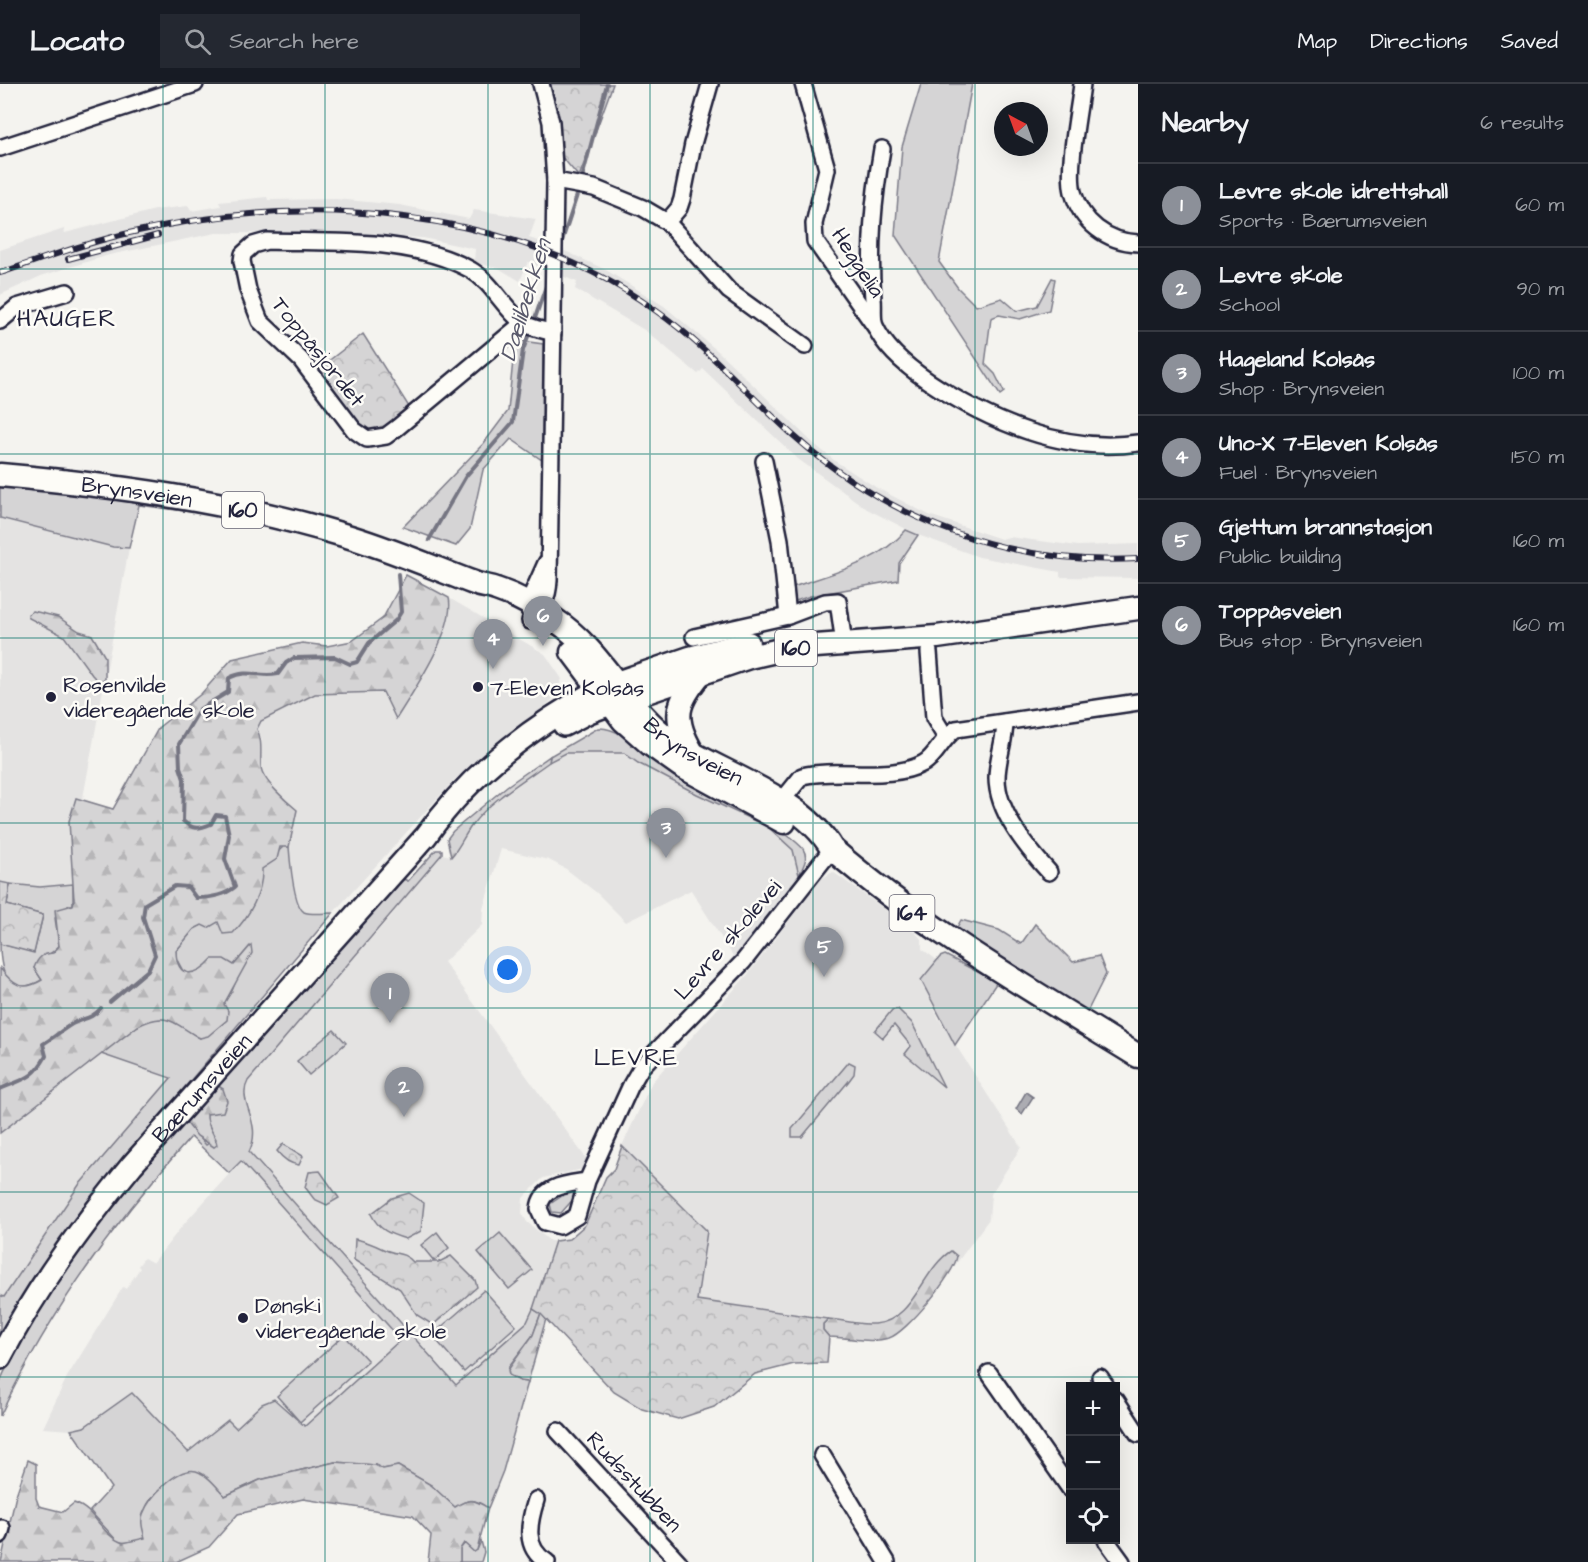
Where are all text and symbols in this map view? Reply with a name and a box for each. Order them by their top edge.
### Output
search box [160,14,580,68]
text: Locato [30,22,124,61]
icon: search [181,25,214,58]
text: Search here [229,26,359,57]
text: Map [1297,27,1337,56]
text: Directions [1370,27,1468,56]
text: Saved [1501,27,1558,56]
north arrow [994,102,1048,156]
text: Nearby [1162,105,1249,141]
text: 6 results [1480,109,1564,137]
text: Levre skole idrettshall [1219,176,1448,207]
text: 1 [1180,191,1183,219]
text: 60 m [1515,191,1564,219]
text: Sports · Bærumsveien [1219,207,1427,235]
street label: Heggelia [823,222,892,304]
water label: Dælibekken [491,233,561,366]
text: Levre skole [1219,260,1343,291]
text: 2 [1176,275,1187,303]
text: 90 m [1516,275,1564,303]
street label: Toppåsjordet [264,290,372,414]
text: School [1219,291,1280,319]
district label: HAUGER [17,302,117,336]
text: Hageland Kolsås [1219,344,1375,375]
text: 3 [1176,359,1187,387]
text: 100 m [1513,359,1564,387]
text: Shop · Brynsveien [1219,375,1384,403]
text: Uno-X 7-Eleven Kolsås [1219,428,1438,459]
text: 4 [1175,443,1188,471]
text: 150 m [1511,443,1564,471]
text: Fuel · Brynsveien [1219,459,1377,487]
street label: Brynsveien [80,469,195,516]
road number: 160 [222,492,264,528]
text: Gjettum brannstasjon [1219,512,1432,543]
text: 5 [1174,527,1189,555]
text: 160 m [1513,527,1564,555]
text: Public building [1219,543,1341,571]
pin: 6 [524,596,562,646]
text: Toppåsveien [1219,596,1341,627]
text: 6 [1175,611,1188,639]
text: 160 m [1513,611,1564,639]
pin: 4 [474,620,512,669]
text: Bus stop · Brynsveien [1219,627,1422,655]
road number: 160 [775,630,817,666]
place label: Rosenvilde videregående skole [63,670,255,727]
place label: 7-Eleven Kolsås [490,673,644,704]
marker: 7-Eleven Kolsås [471,680,485,694]
marker: Rosenvilde videregående skole [44,690,58,704]
street label: Brynsveien [636,710,748,794]
pin: 3 [646,808,686,858]
street label: Levre skolevei [667,873,789,1007]
road number: 164 [890,895,934,931]
pin: 5 [804,928,844,977]
your location [493,955,522,984]
pin: 1 [370,974,410,1023]
street label: Bærumsveien [145,1027,259,1150]
district label: LEVRE [594,1041,678,1075]
pin: 2 [384,1068,424,1117]
place label: Dønski videregående skole [255,1291,447,1348]
marker: Dønski videregående skole [236,1311,250,1325]
map controls [1066,1382,1120,1544]
button: + [1066,1382,1120,1436]
street label: Rudsstubben [579,1425,689,1539]
button: − [1066,1436,1120,1490]
button: locate [1066,1490,1120,1544]

